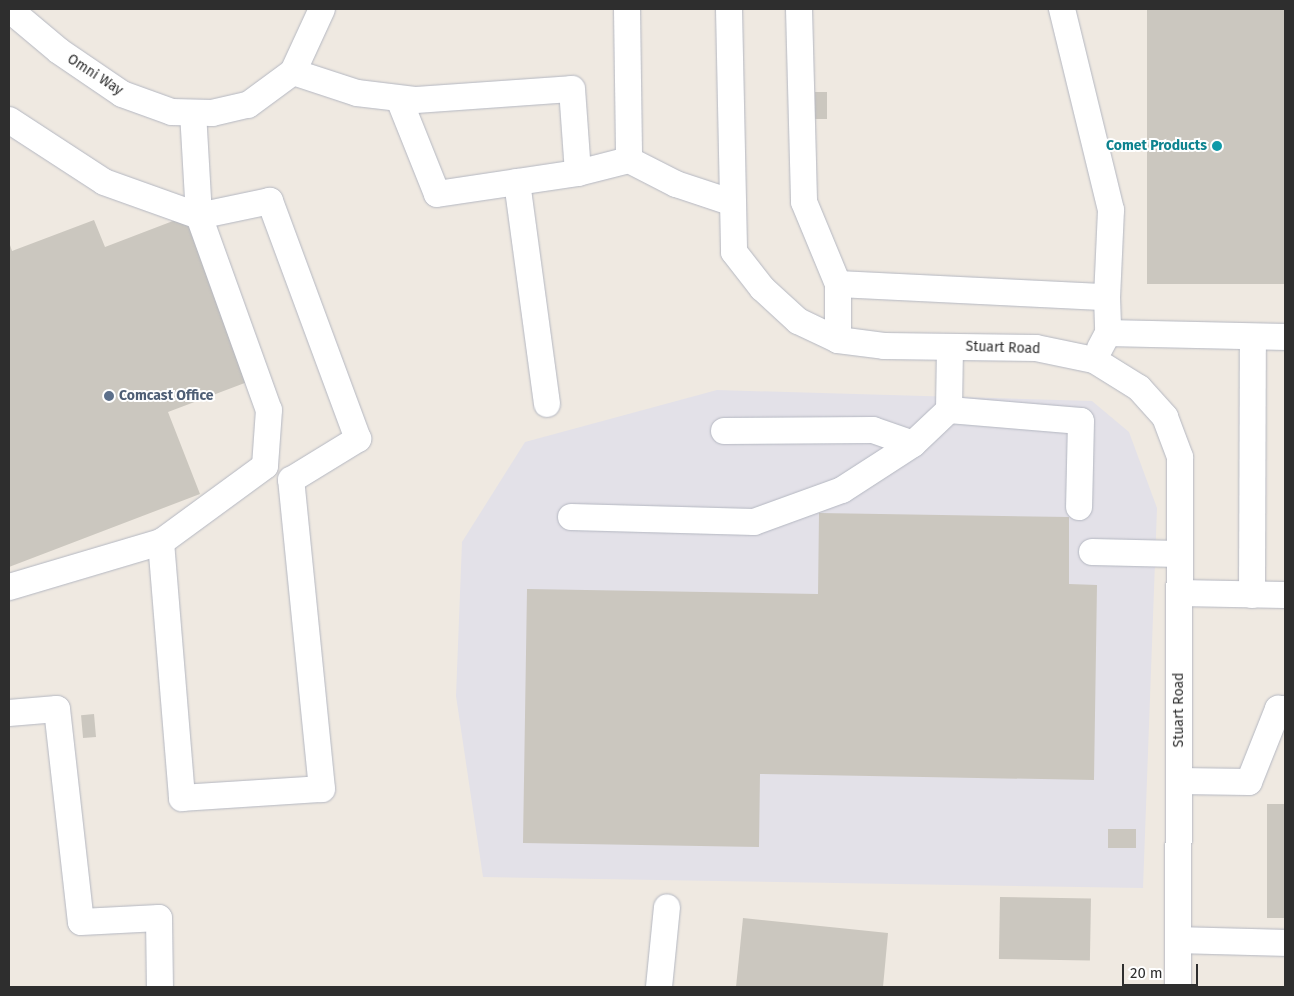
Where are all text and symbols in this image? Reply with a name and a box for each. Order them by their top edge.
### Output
street label: Omni Way [64,51,126,99]
place label: Comet Products [1106,138,1207,154]
marker: Comet Products [1211,140,1223,152]
street label: Stuart Road [965,338,1041,358]
place label: Comcast Office [119,388,214,404]
marker: Comcast Office [103,390,115,402]
street label: Stuart Road [1171,673,1187,747]
scale bar [1124,954,1200,986]
text: 20 m [1130,964,1163,982]

